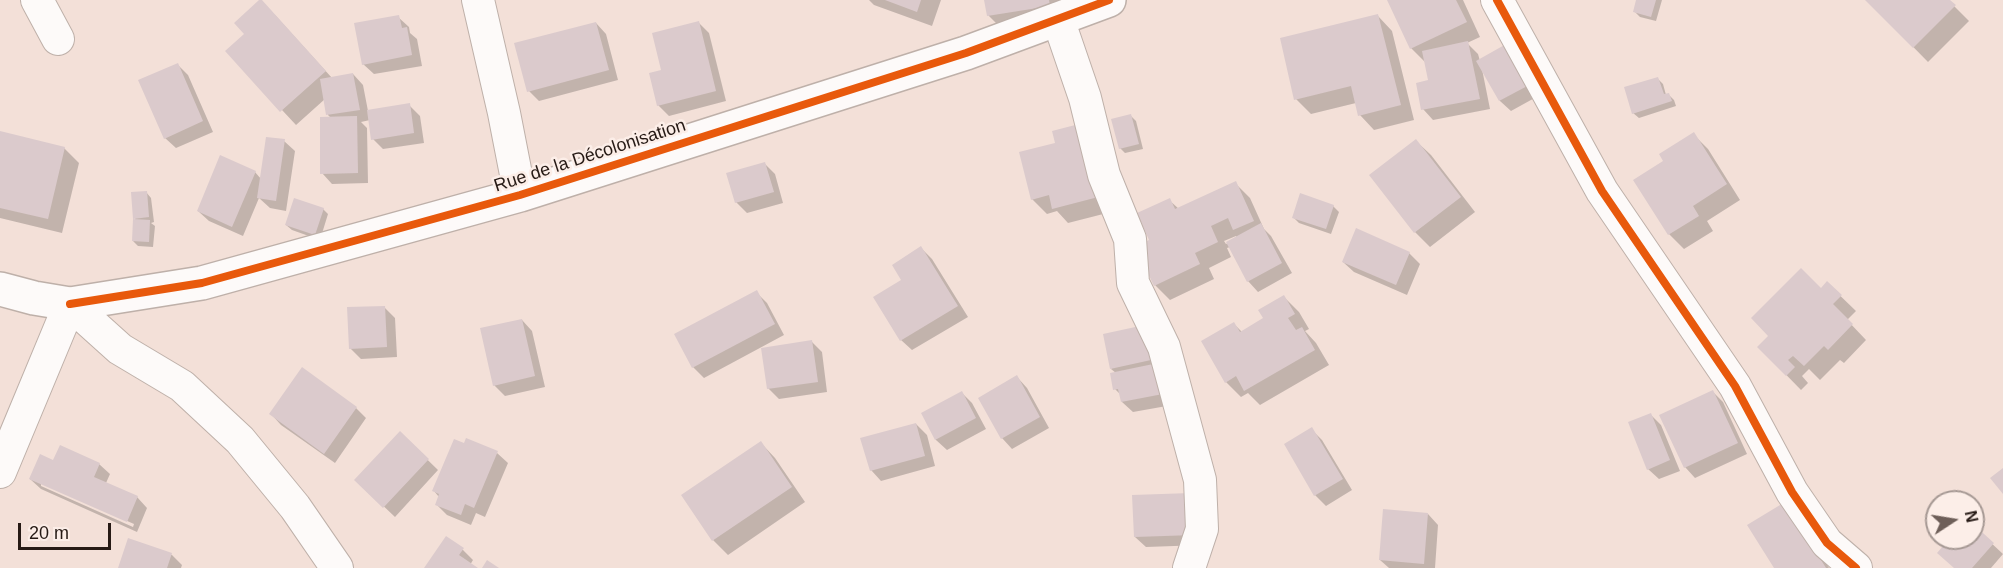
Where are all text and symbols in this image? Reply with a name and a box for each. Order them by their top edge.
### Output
street label: Rue de la Décolonisation [491,115,689,197]
north arrow [1925,490,1985,550]
text: N [1962,509,1981,524]
scale bar [21,511,114,549]
text: 20 m [29,523,69,543]

